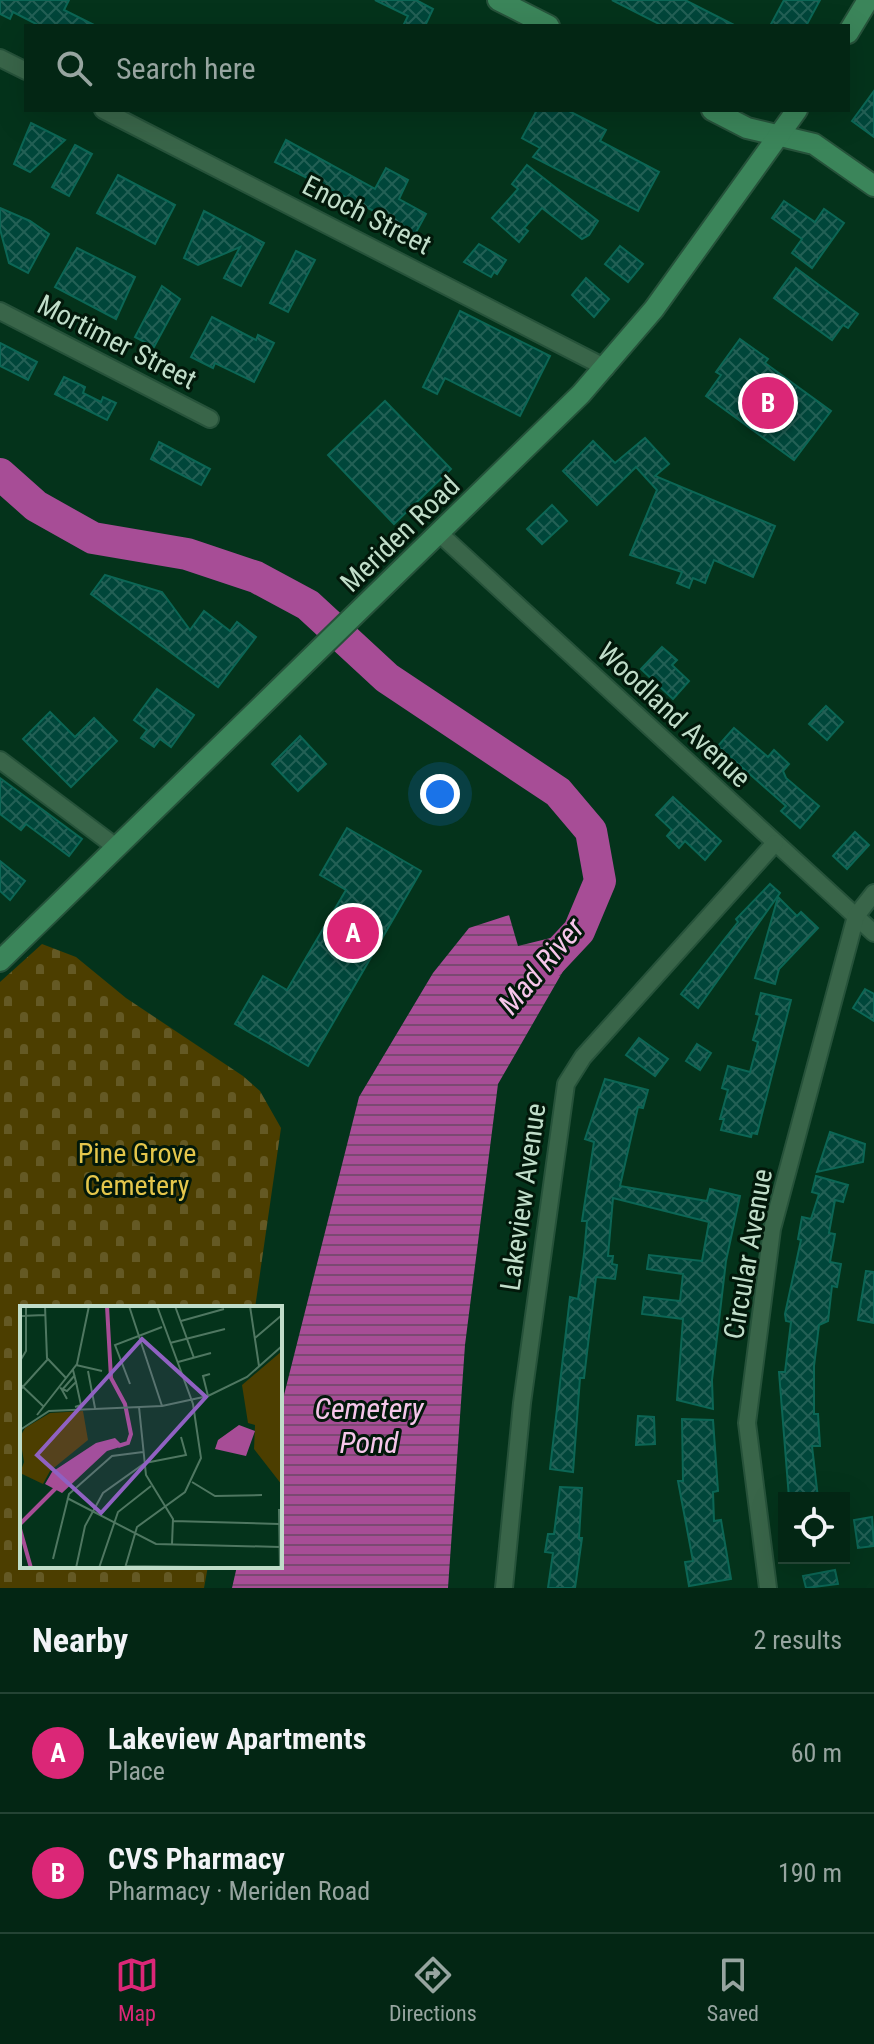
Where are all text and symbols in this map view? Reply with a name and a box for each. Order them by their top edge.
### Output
search box [24,24,850,112]
icon: search [52,46,96,90]
text: Search here [116,51,256,86]
street label: Enoch Street [297,169,437,261]
street label: Mortimer Street [32,288,202,396]
pin: B [742,373,794,433]
street label: Meriden Road [334,469,466,599]
street label: Woodland Avenue [591,636,757,794]
your location [420,774,460,814]
pin: A [327,903,379,963]
water label: Mad River [491,910,592,1021]
street label: Lakeview Avenue [494,1101,552,1293]
park label: Pine Grove Cemetery [78,1137,196,1202]
street label: Circular Avenue [717,1166,779,1342]
inset map [20,1306,282,1568]
water label: Cemetery Pond [314,1391,424,1460]
map controls [778,1492,850,1564]
button: locate [778,1492,850,1564]
text: Nearby [32,1620,128,1660]
text: 2 results [753,1625,842,1655]
text: Lakeview Apartments [108,1721,366,1756]
text: A [50,1738,66,1768]
text: 60 m [791,1738,842,1768]
text: Place [108,1756,165,1786]
text: CVS Pharmacy [108,1841,285,1876]
text: B [51,1858,65,1888]
text: 190 m [778,1858,842,1888]
text: Pharmacy · Meriden Road [108,1876,370,1906]
tab: Map [115,1953,159,2026]
tab: Directions [389,1953,477,2026]
tab: Saved [707,1953,759,2026]

